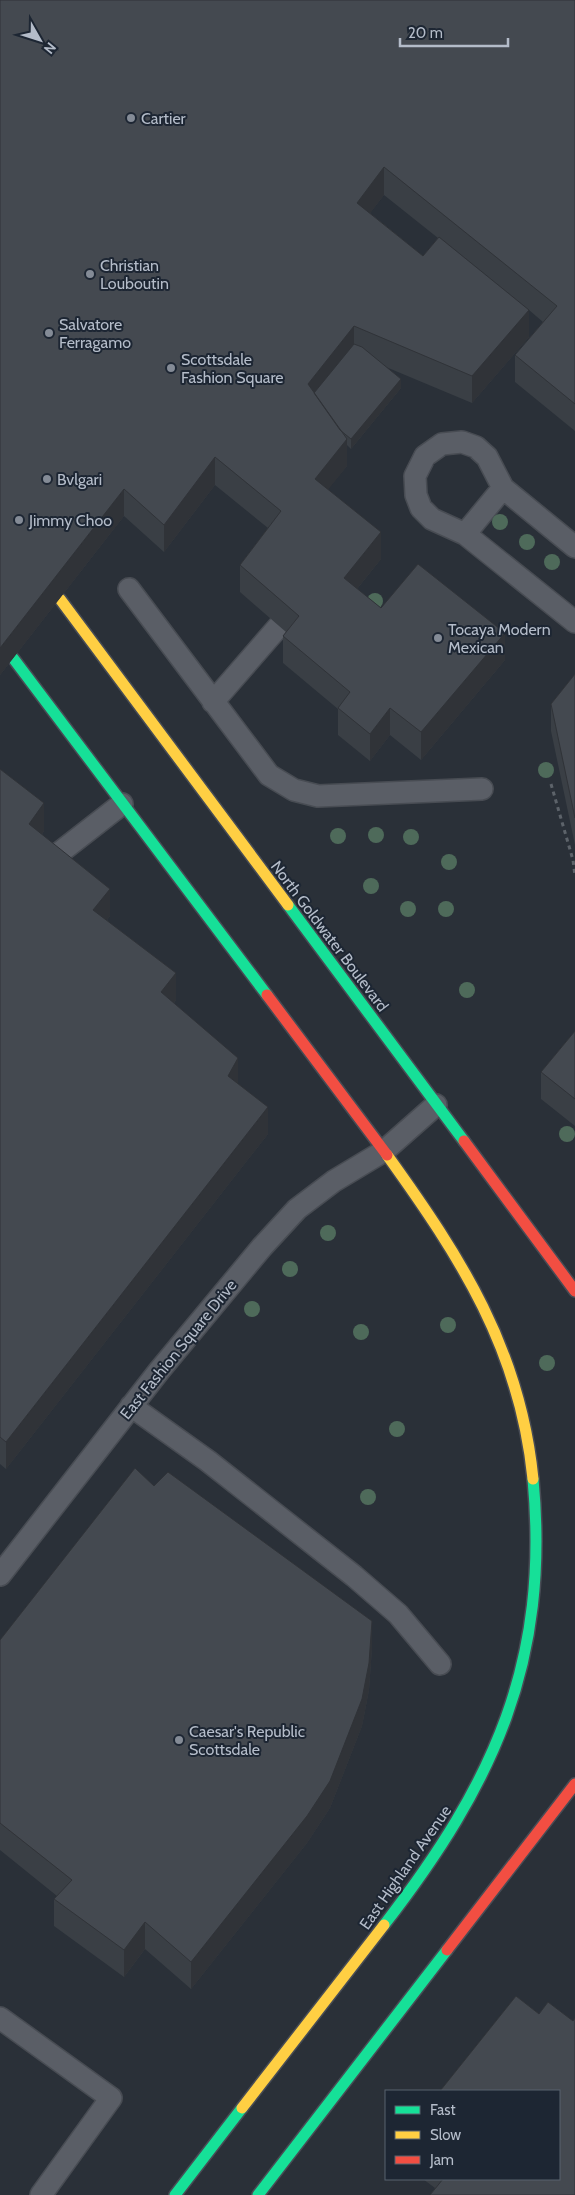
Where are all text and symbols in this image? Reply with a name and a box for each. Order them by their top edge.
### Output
north arrow [15,15,65,65]
scale bar [400,15,508,47]
text: 20 m [408,24,443,42]
text: N [40,39,60,58]
place label: Cartier [141,109,187,128]
marker: Cartier [125,112,137,124]
place label: Christian Louboutin [100,256,169,293]
marker: Christian Louboutin [84,268,96,280]
place label: Salvatore Ferragamo [59,315,131,352]
marker: Salvatore Ferragamo [43,327,55,339]
place label: Scottsdale Fashion Square [181,350,284,387]
marker: Scottsdale Fashion Square [165,362,177,374]
place label: Bvlgari [57,470,102,489]
marker: Bvlgari [41,473,53,485]
place label: Jimmy Choo [28,511,112,530]
marker: Jimmy Choo [13,514,25,526]
place label: Tocaya Modern Mexican [448,620,551,657]
marker: Tocaya Modern Mexican [432,632,444,644]
street label: North Goldwater Boulevard [267,857,392,1015]
street label: East Fashion Square Drive [116,1276,241,1423]
place label: Caesar's Republic Scottsdale [189,1722,305,1759]
marker: Caesar's Republic Scottsdale [173,1734,185,1746]
street label: East Highland Avenue [355,1802,455,1933]
legend [385,2090,560,2180]
text: Fast [430,2101,455,2119]
text: Slow [430,2126,461,2144]
text: Jam [429,2151,454,2169]

